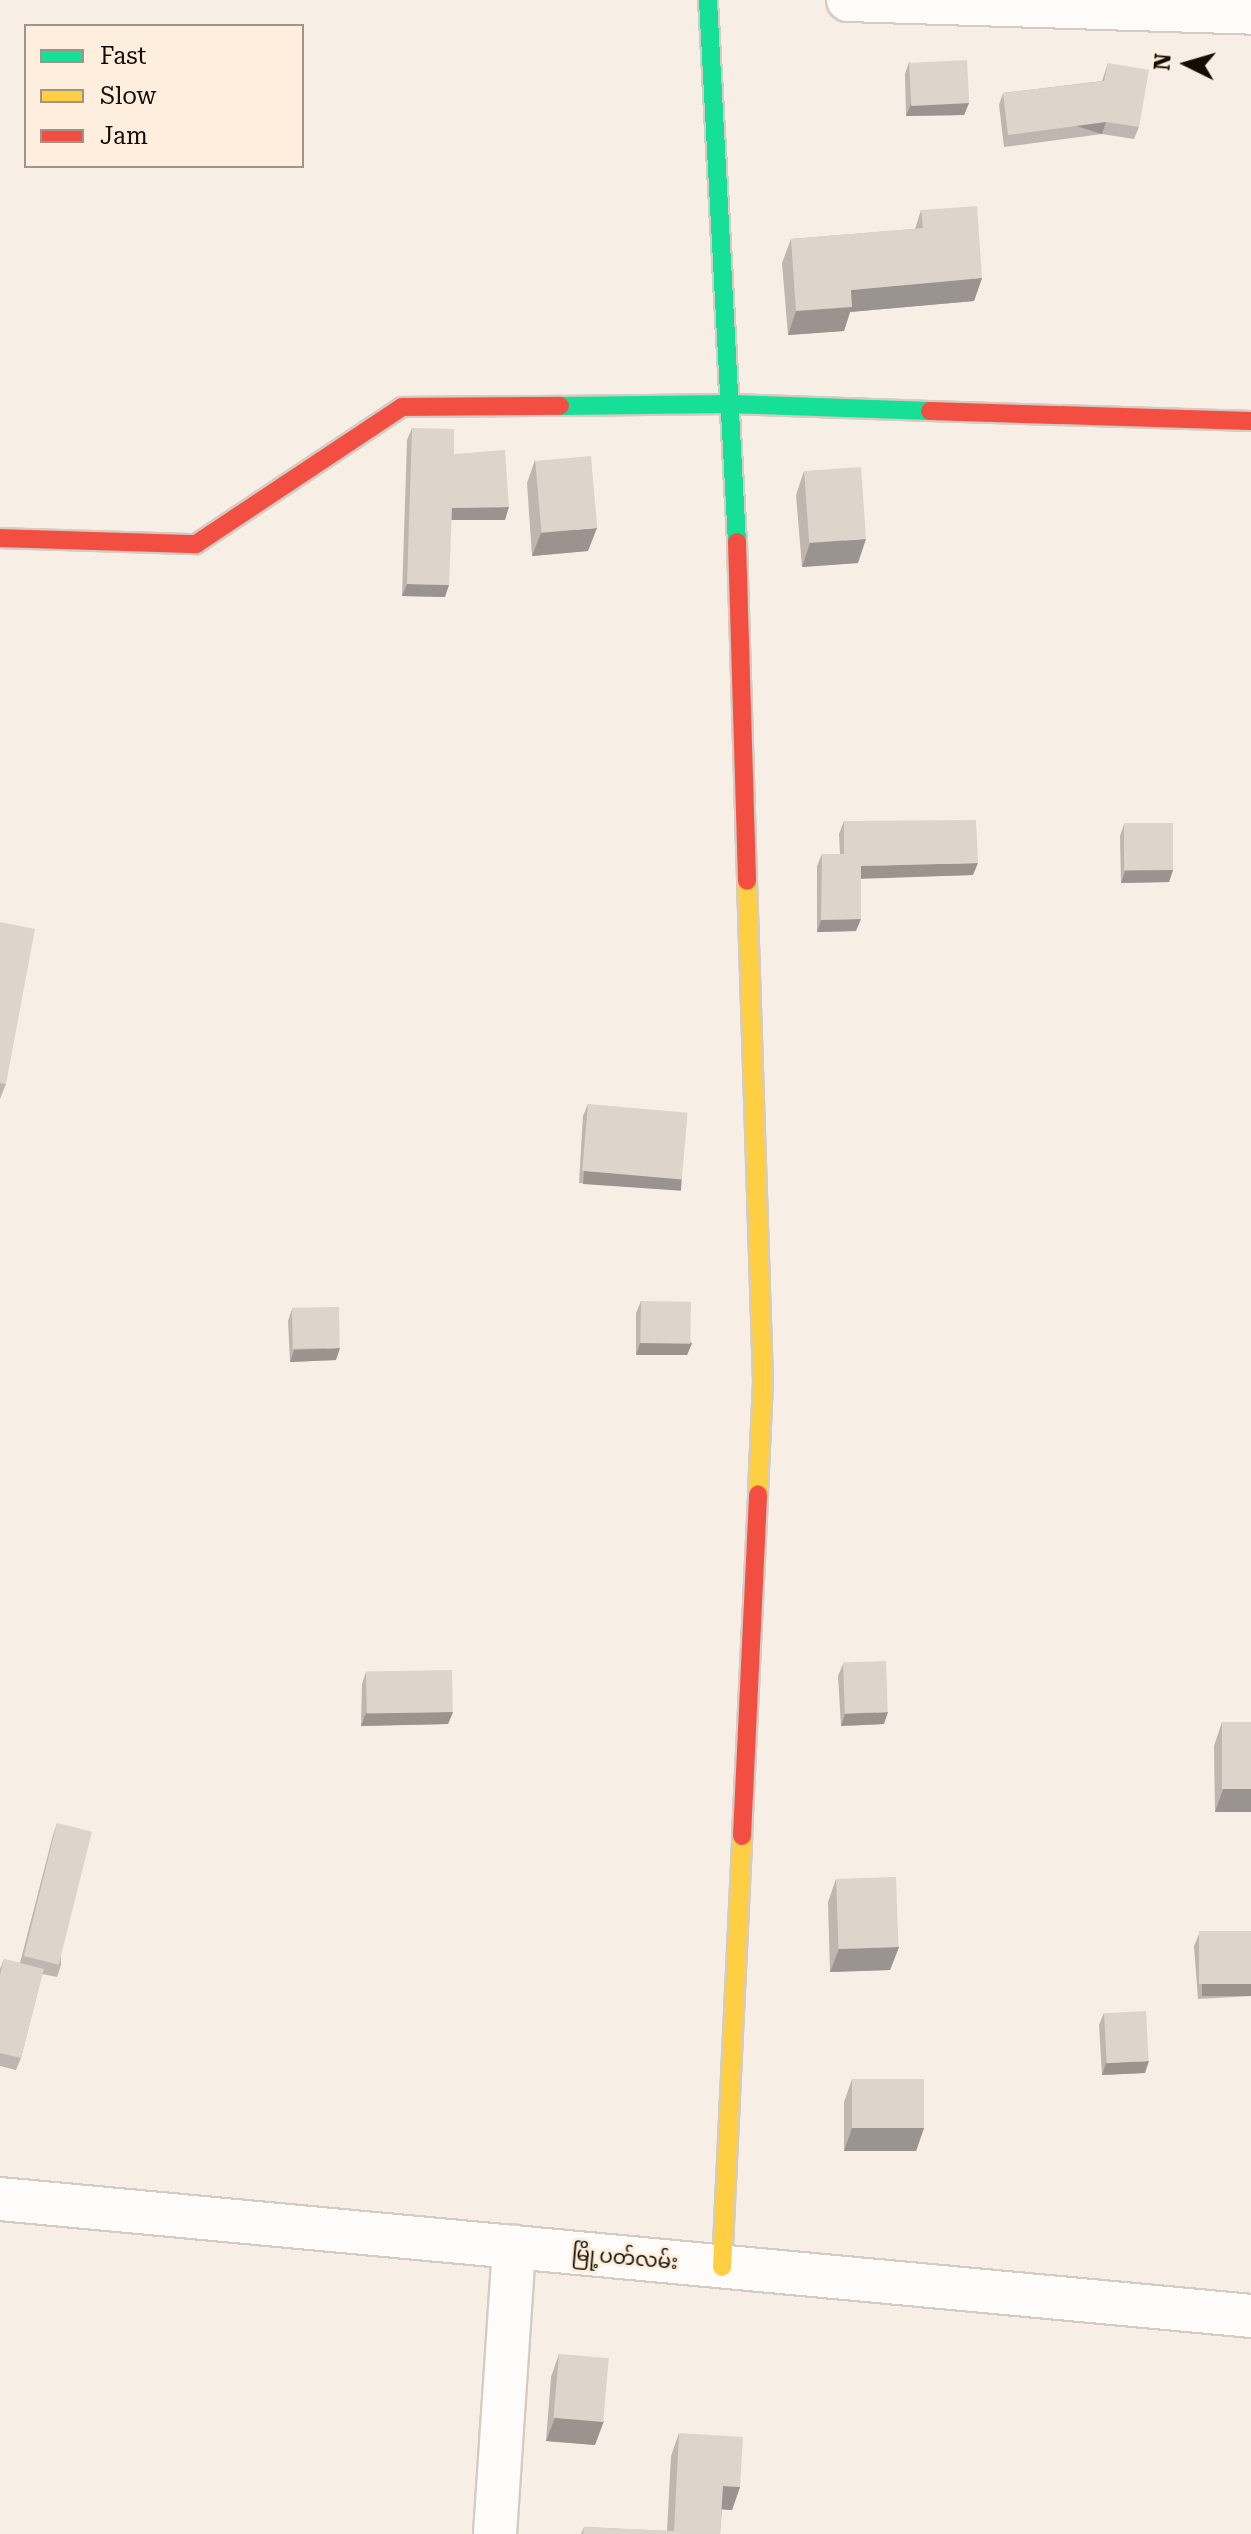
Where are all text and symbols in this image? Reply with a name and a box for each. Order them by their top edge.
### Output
legend [24,24,304,168]
north arrow [1147,24,1227,104]
text: Fast [100,42,147,70]
text: N [1149,52,1176,71]
text: Slow [100,82,156,110]
text: Jam [100,122,148,150]
street label: မြို့ပတ်လမ်း [571,2241,679,2275]

